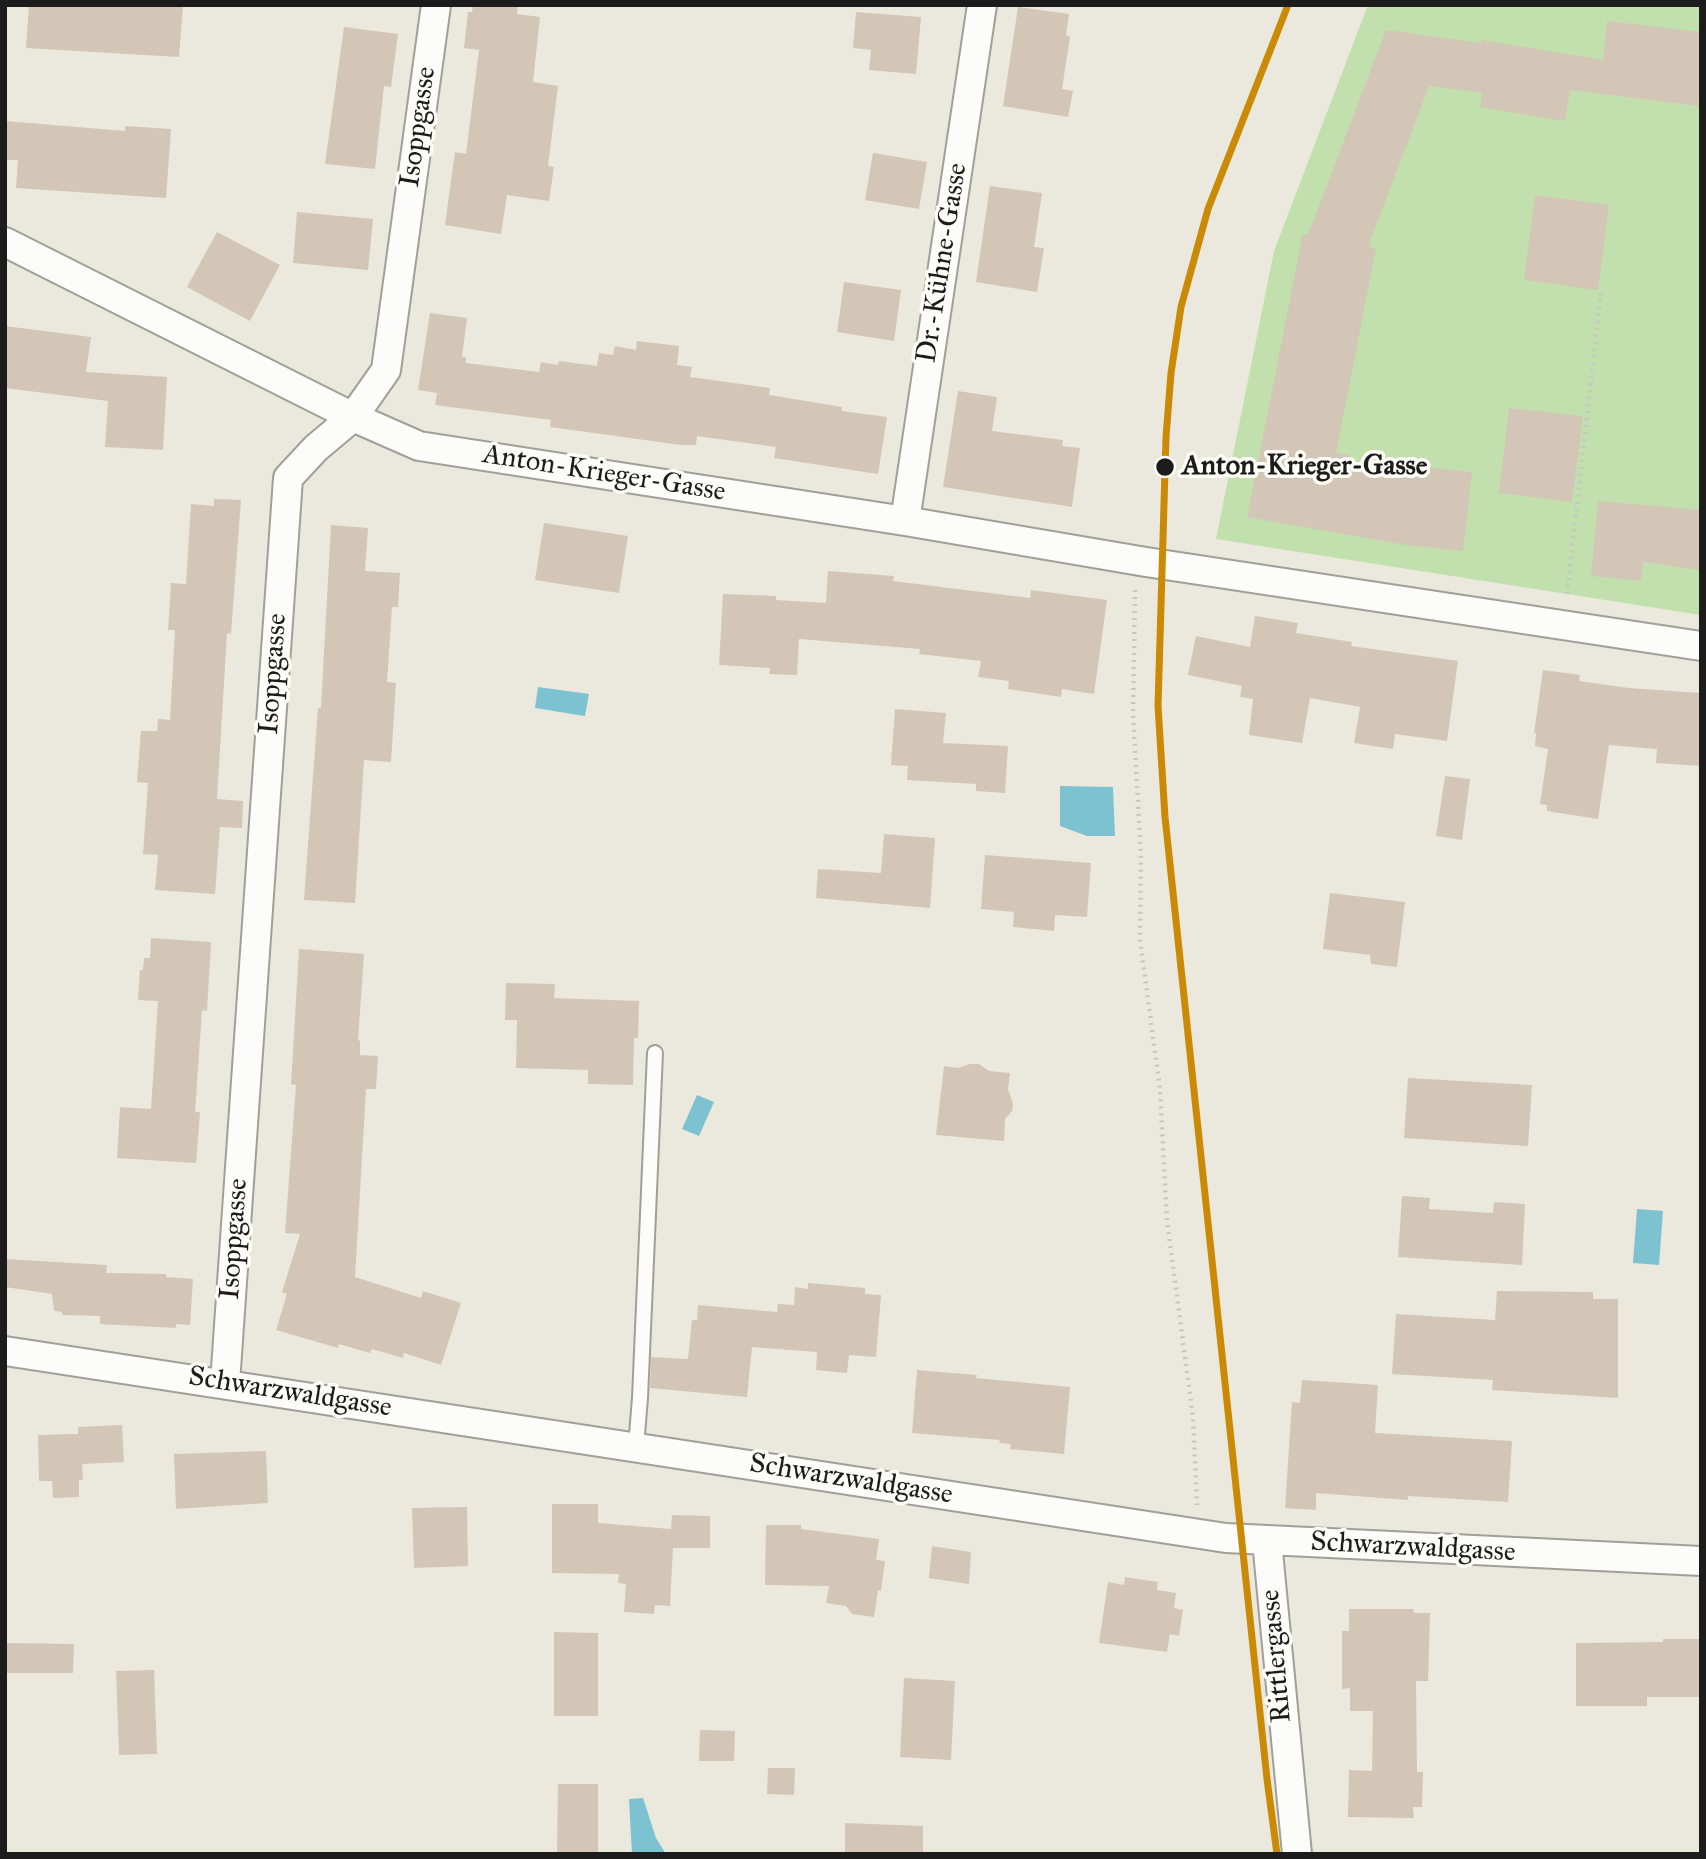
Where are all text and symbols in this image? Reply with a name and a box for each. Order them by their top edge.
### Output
street label: Isoppgasse [394,65,444,189]
street label: Dr.-Kühne-Gasse [911,161,975,365]
street label: Anton-Krieger-Gasse [480,438,728,510]
place label: Anton-Krieger-Gasse [1182,450,1427,484]
marker: Anton-Krieger-Gasse [1154,456,1176,478]
street label: Isoppgasse [253,612,295,736]
street label: Isoppgasse [214,1177,256,1301]
street label: Schwarzwaldgasse [186,1360,394,1426]
street label: Schwarzwaldgasse [747,1447,955,1513]
street label: Schwarzwaldgasse [1310,1526,1516,1570]
street label: Rittlergasse [1254,1588,1300,1724]

